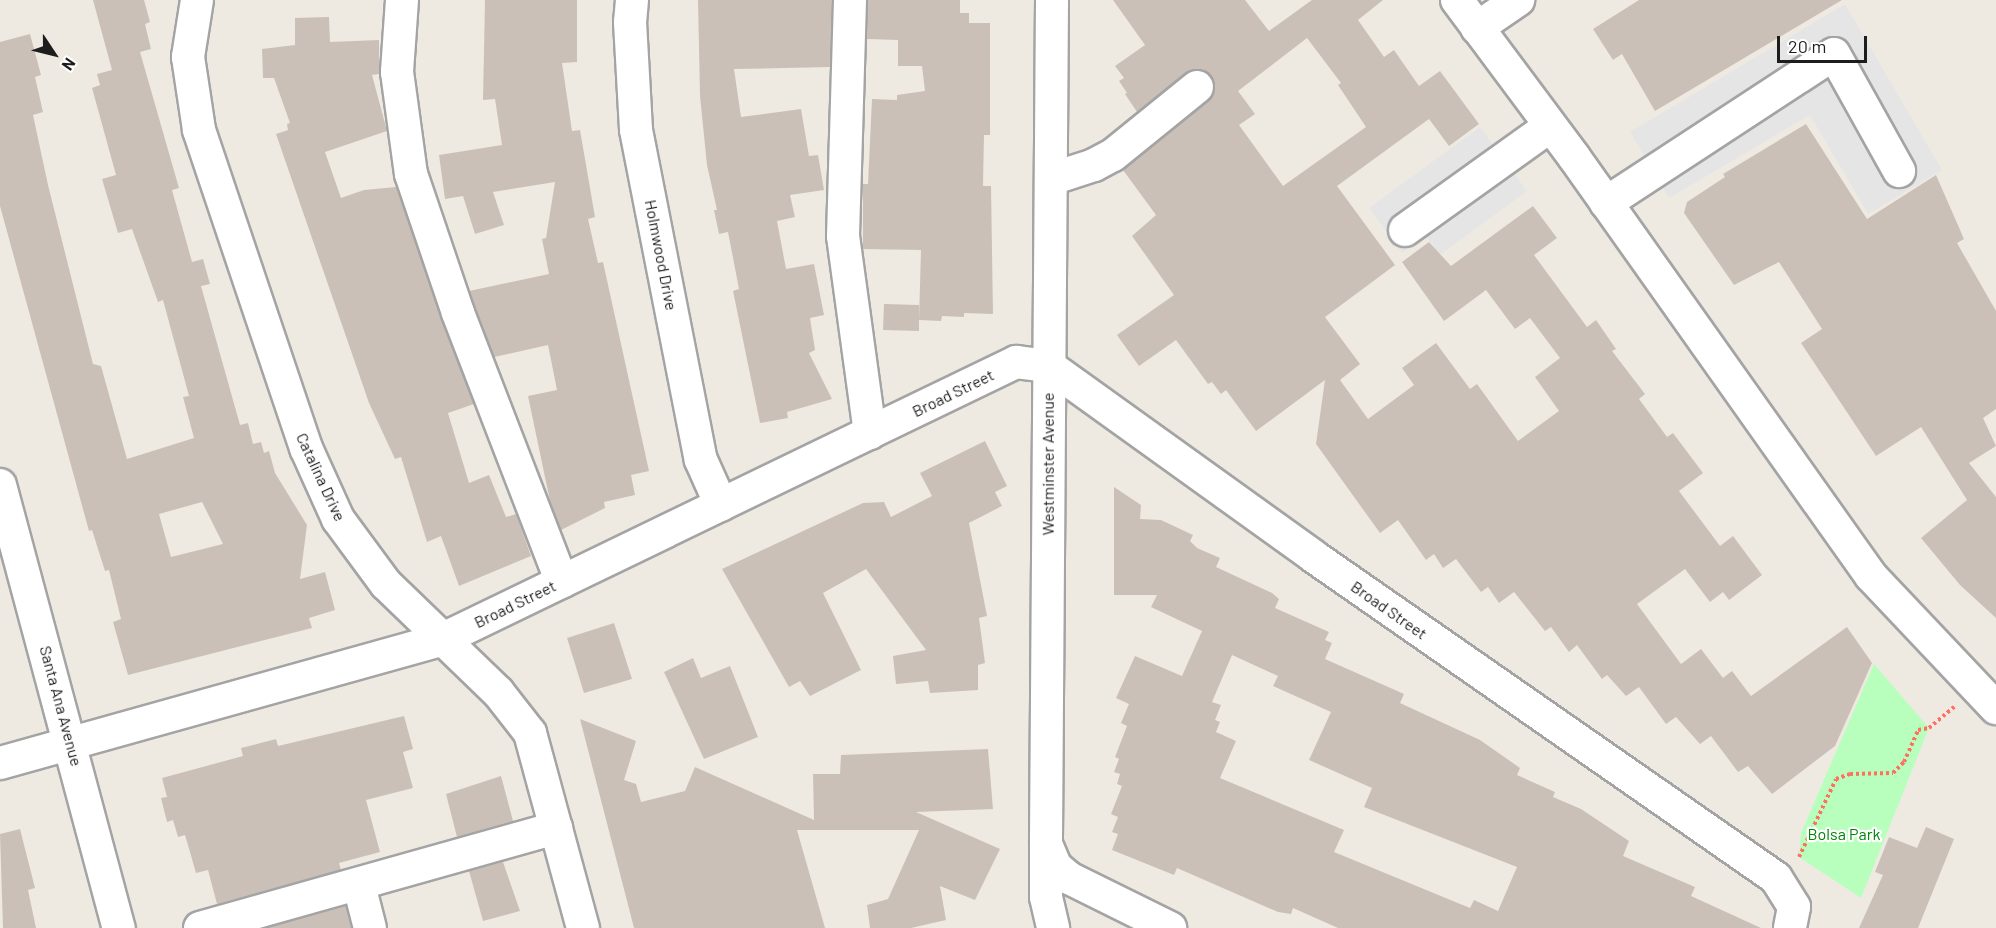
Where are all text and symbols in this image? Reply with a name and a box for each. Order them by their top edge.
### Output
north arrow [24,24,84,84]
scale bar [1780,24,1870,62]
text: 20 m [1788,35,1826,57]
text: N [58,55,80,74]
street label: Holmwood Drive [641,198,681,312]
street label: Broad Street [909,365,997,421]
street label: Westminster Avenue [1038,393,1058,535]
street label: Catalina Drive [292,430,350,524]
street label: Broad Street [471,576,559,632]
street label: Broad Street [1347,577,1431,643]
street label: Santa Ana Avenue [36,644,86,768]
park label: Bolsa Park [1808,824,1880,844]

